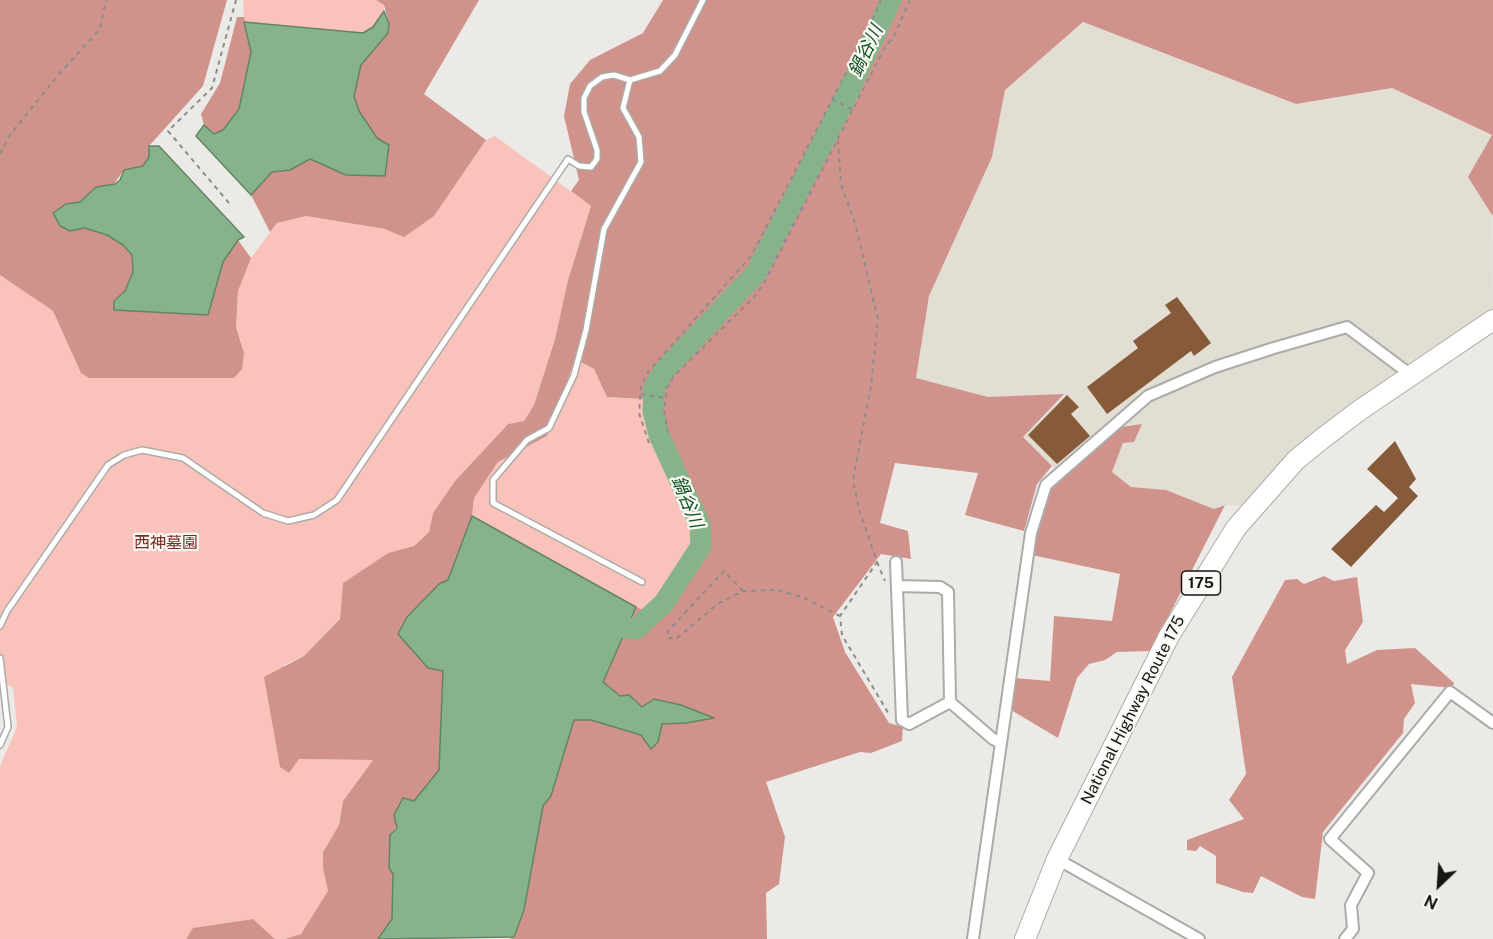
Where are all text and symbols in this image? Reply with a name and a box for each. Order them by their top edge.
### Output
water label: 鍋谷川 [844,22,888,80]
water label: 鍋谷川 [667,473,707,531]
park label: 西神墓園 [134,533,198,553]
road number: 175 [1182,571,1220,595]
street label: National Highway Route 175 [1077,612,1189,808]
north arrow [1409,855,1469,915]
text: N [1422,891,1441,913]

